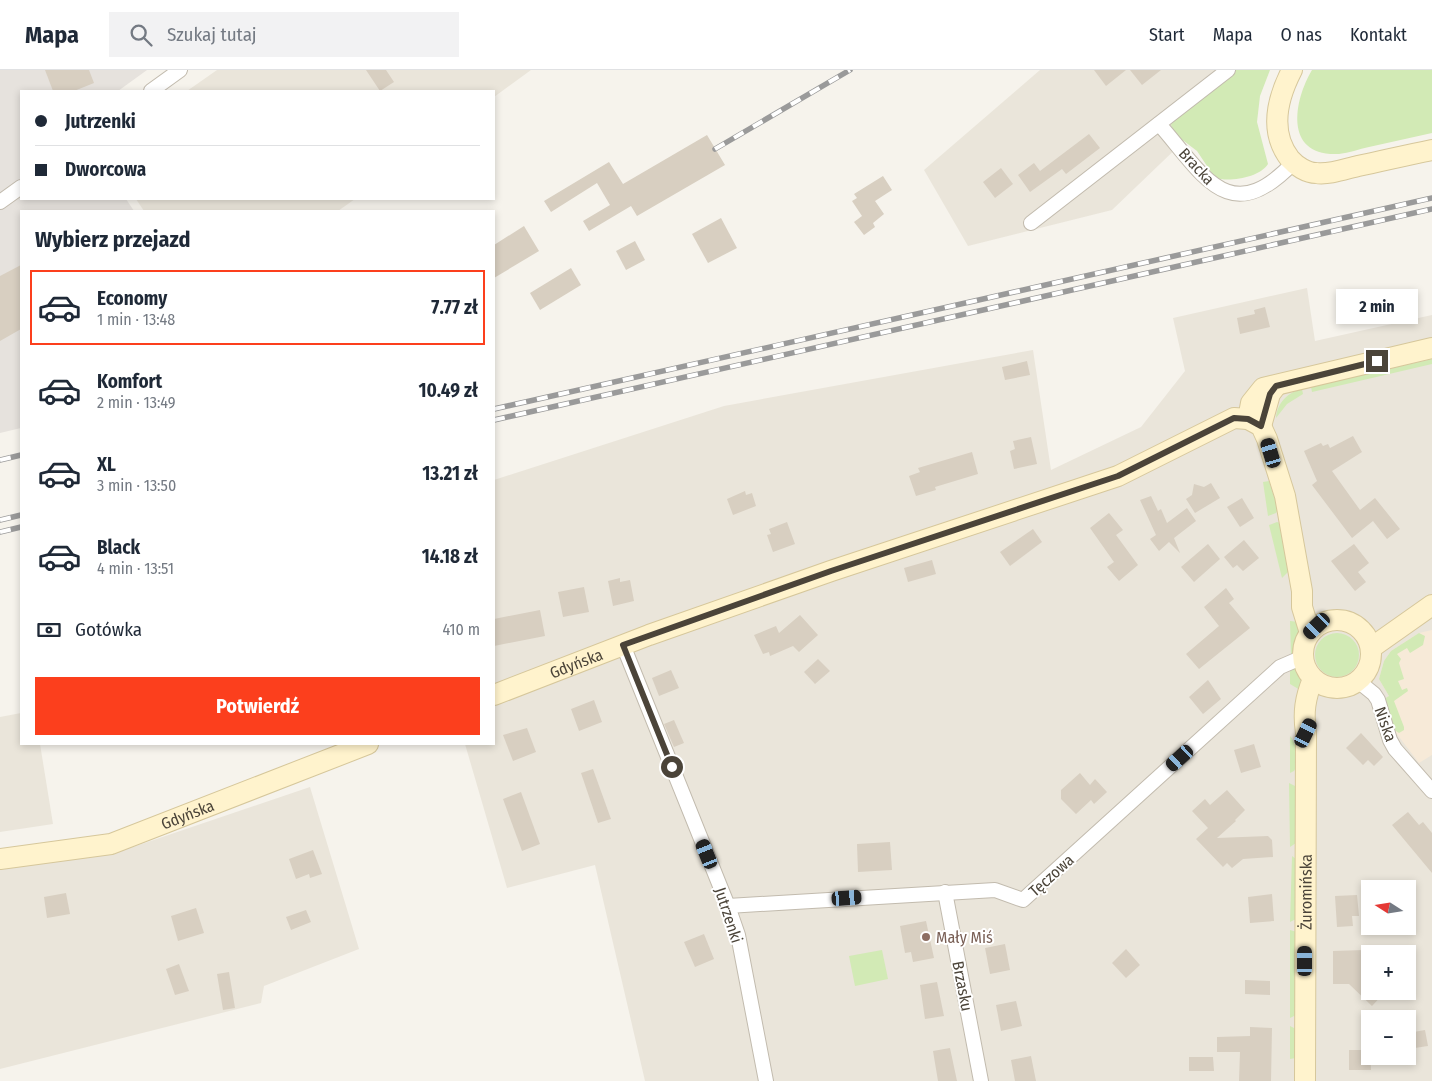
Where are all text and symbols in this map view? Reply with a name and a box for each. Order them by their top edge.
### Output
search box [109,12,459,57]
text: Mapa [25,21,79,49]
icon: search [127,21,155,49]
text: Szukaj tutaj [167,23,257,46]
text: Start [1149,24,1185,46]
text: Mapa [1213,24,1253,46]
text: O nas [1281,24,1322,46]
text: Kontakt [1350,24,1407,46]
text: Jutrzenki [65,110,136,133]
street label: Bracka [1175,144,1219,189]
text: Dworcowa [65,158,146,181]
text: Wybierz przejazd [35,226,190,253]
icon: car [37,285,82,330]
text: Economy [97,287,167,310]
callout: 2 min [1336,288,1418,324]
text: 7.77 zł [431,296,478,319]
text: 2 min [1359,297,1395,316]
text: 1 min · 13:48 [97,310,175,329]
route end [1366,350,1388,372]
icon: car [37,368,82,413]
text: Komfort [97,370,162,393]
text: 10.49 zł [418,379,478,402]
text: 2 min · 13:49 [97,393,176,412]
car [1259,436,1282,470]
icon: car [37,451,82,496]
text: XL [97,453,116,476]
text: 13.21 zł [422,462,478,485]
text: 3 min · 13:50 [97,476,176,495]
icon: car [37,534,82,579]
text: Black [97,536,140,559]
text: 14.18 zł [422,545,478,568]
text: 4 min · 13:51 [97,559,174,578]
car [1301,610,1333,642]
icon: cash [35,616,63,644]
text: Gotówka [75,618,142,641]
text: 410 m [442,620,480,639]
street label: Gdyńska [547,645,606,683]
button: Potwierdź [35,677,480,735]
street label: Niska [1371,704,1401,744]
car [1292,716,1319,750]
car [1163,742,1196,774]
route start [661,756,683,778]
street label: Gdyńska [158,796,217,834]
car [694,837,719,871]
street label: Tęczowa [1025,850,1078,901]
street label: Żuromińska [1296,854,1316,930]
north arrow [1361,880,1416,935]
map controls [1361,880,1416,1065]
street label: Jutrzenki [711,885,746,945]
car [831,889,862,907]
place label: Mały Miś [936,928,993,947]
marker: Mały Miś [920,931,932,943]
button: + [1361,945,1416,1000]
car [1297,946,1312,976]
street label: Brzasku [948,959,977,1013]
button: − [1361,1010,1416,1065]

